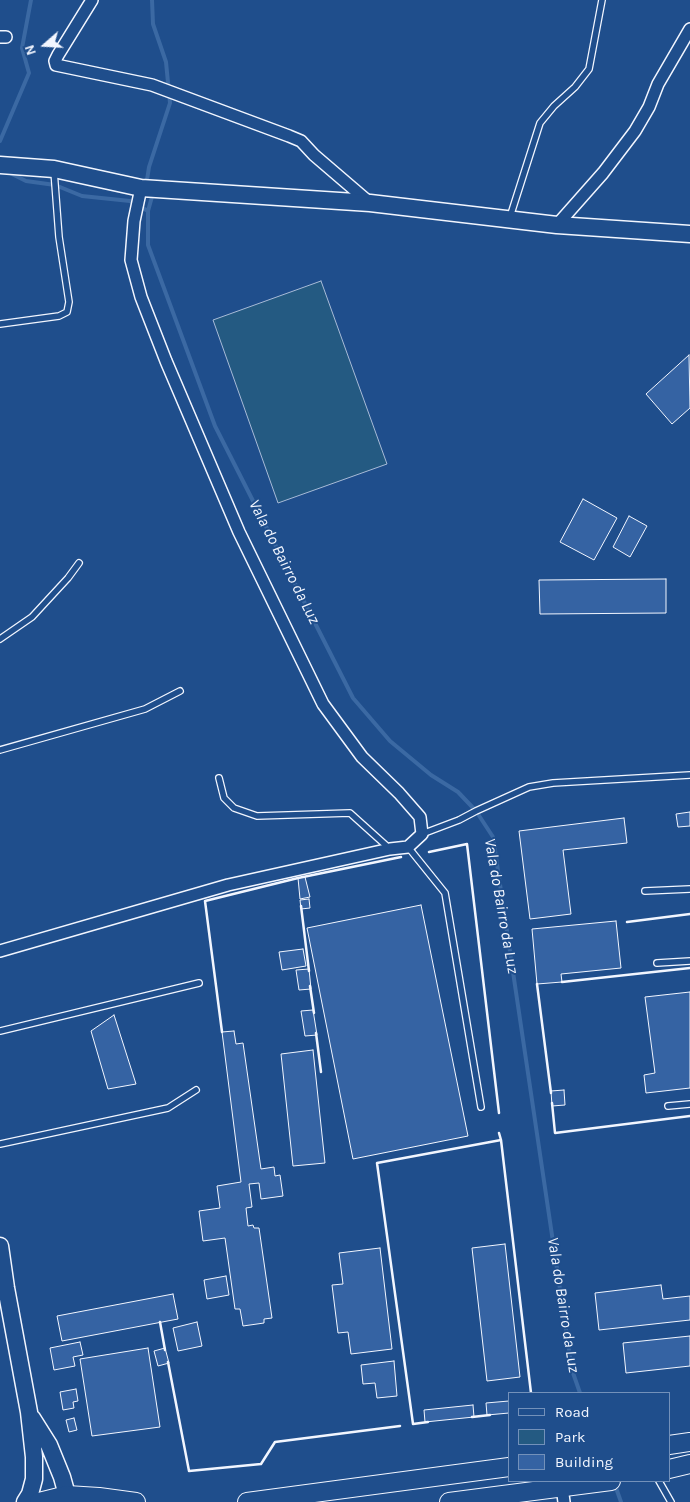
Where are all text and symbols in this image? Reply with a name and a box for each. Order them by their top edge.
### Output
north arrow [20,20,70,70]
text: N [21,43,40,58]
water label: Vala do Bairro da Luz [244,497,324,627]
water label: Vala do Bairro da Luz [480,837,522,975]
water label: Vala do Bairro da Luz [543,1236,583,1374]
legend [508,1392,670,1482]
text: Road [555,1403,590,1421]
text: Park [555,1428,585,1446]
text: Building [555,1453,613,1471]

